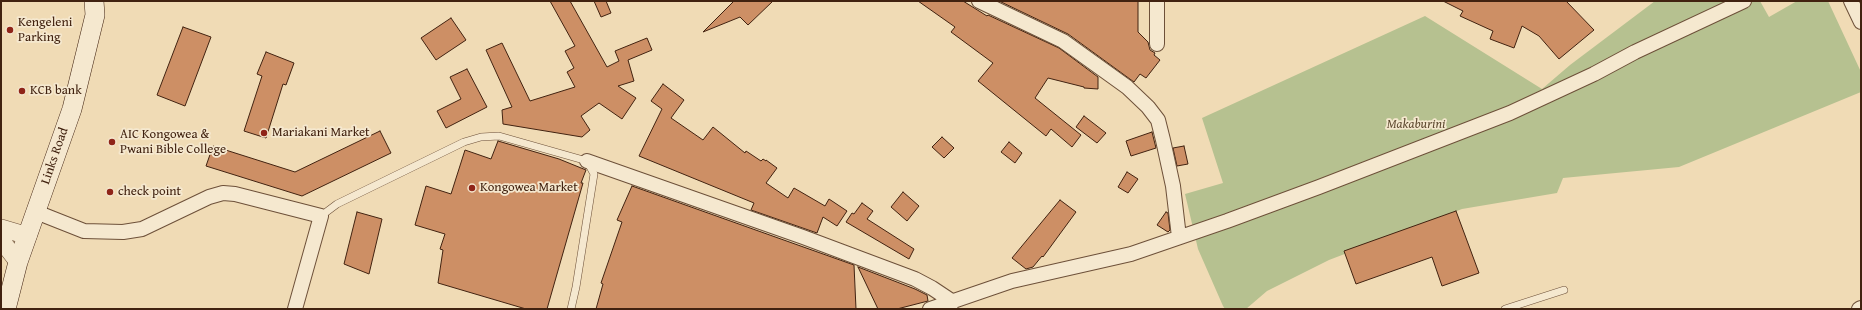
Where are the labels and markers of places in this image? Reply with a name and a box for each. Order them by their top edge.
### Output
place label: Kengeleni Parking [18,15,72,46]
marker: Kengeleni Parking [5,25,15,35]
place label: KCB bank [30,83,82,99]
marker: KCB bank [17,86,27,96]
place label: Mariakani Market [272,125,370,141]
place label: AIC Kongowea & Pwani Bible College [120,127,226,158]
marker: Mariakani Market [259,128,269,138]
marker: AIC Kongowea & Pwani Bible College [107,137,117,147]
place label: Kongowea Market [480,180,578,196]
marker: Kongowea Market [467,183,477,193]
place label: check point [118,184,181,200]
marker: check point [105,187,115,197]

